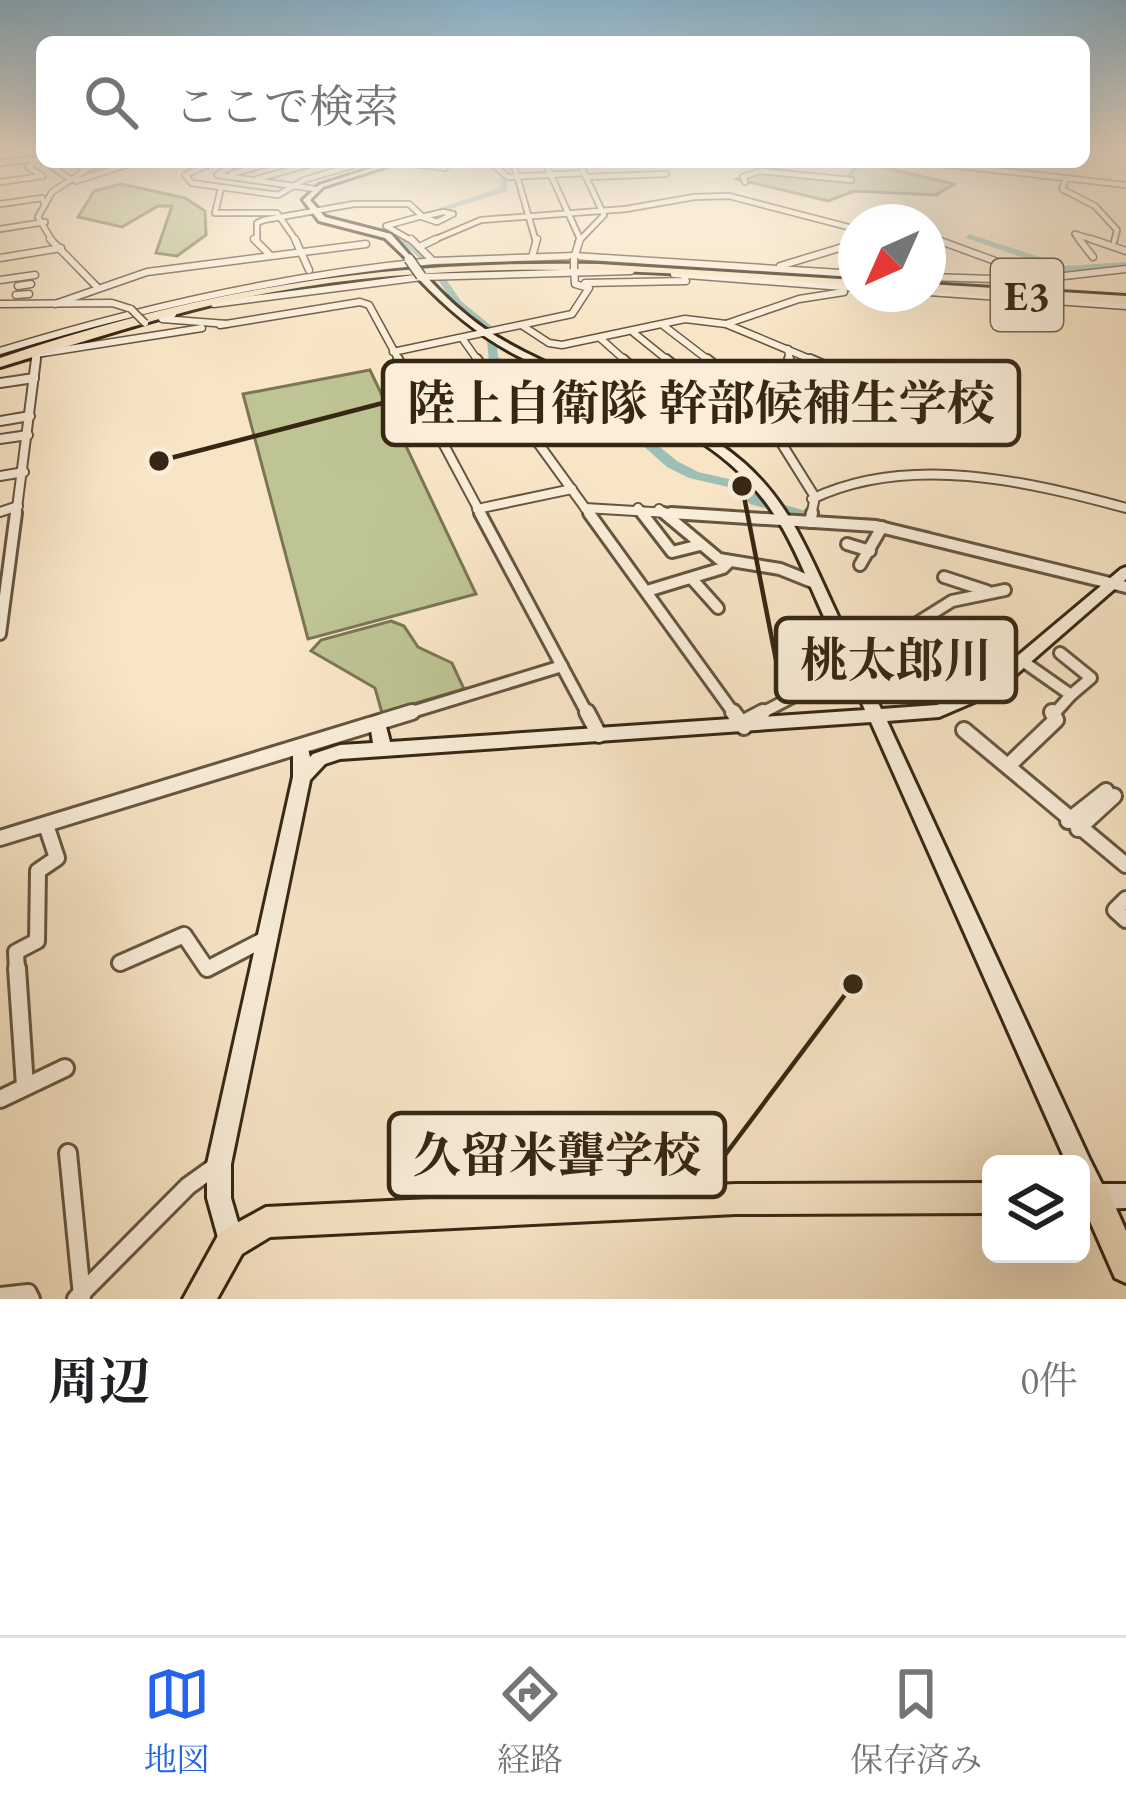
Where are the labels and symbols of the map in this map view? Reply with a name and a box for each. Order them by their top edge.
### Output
north arrow [838,204,946,312]
road number: E3 [991,259,1063,331]
callout: 陸上自衛隊 幹部候補生学校 [383,361,1019,445]
text: 陸上自衛隊 幹部候補生学校 [407,372,995,434]
callout: 桃太郎川 [776,618,1016,702]
text: 桃太郎川 [800,629,992,691]
callout: 久留米聾学校 [389,1113,725,1197]
text: 久留米聾学校 [413,1124,701,1186]

